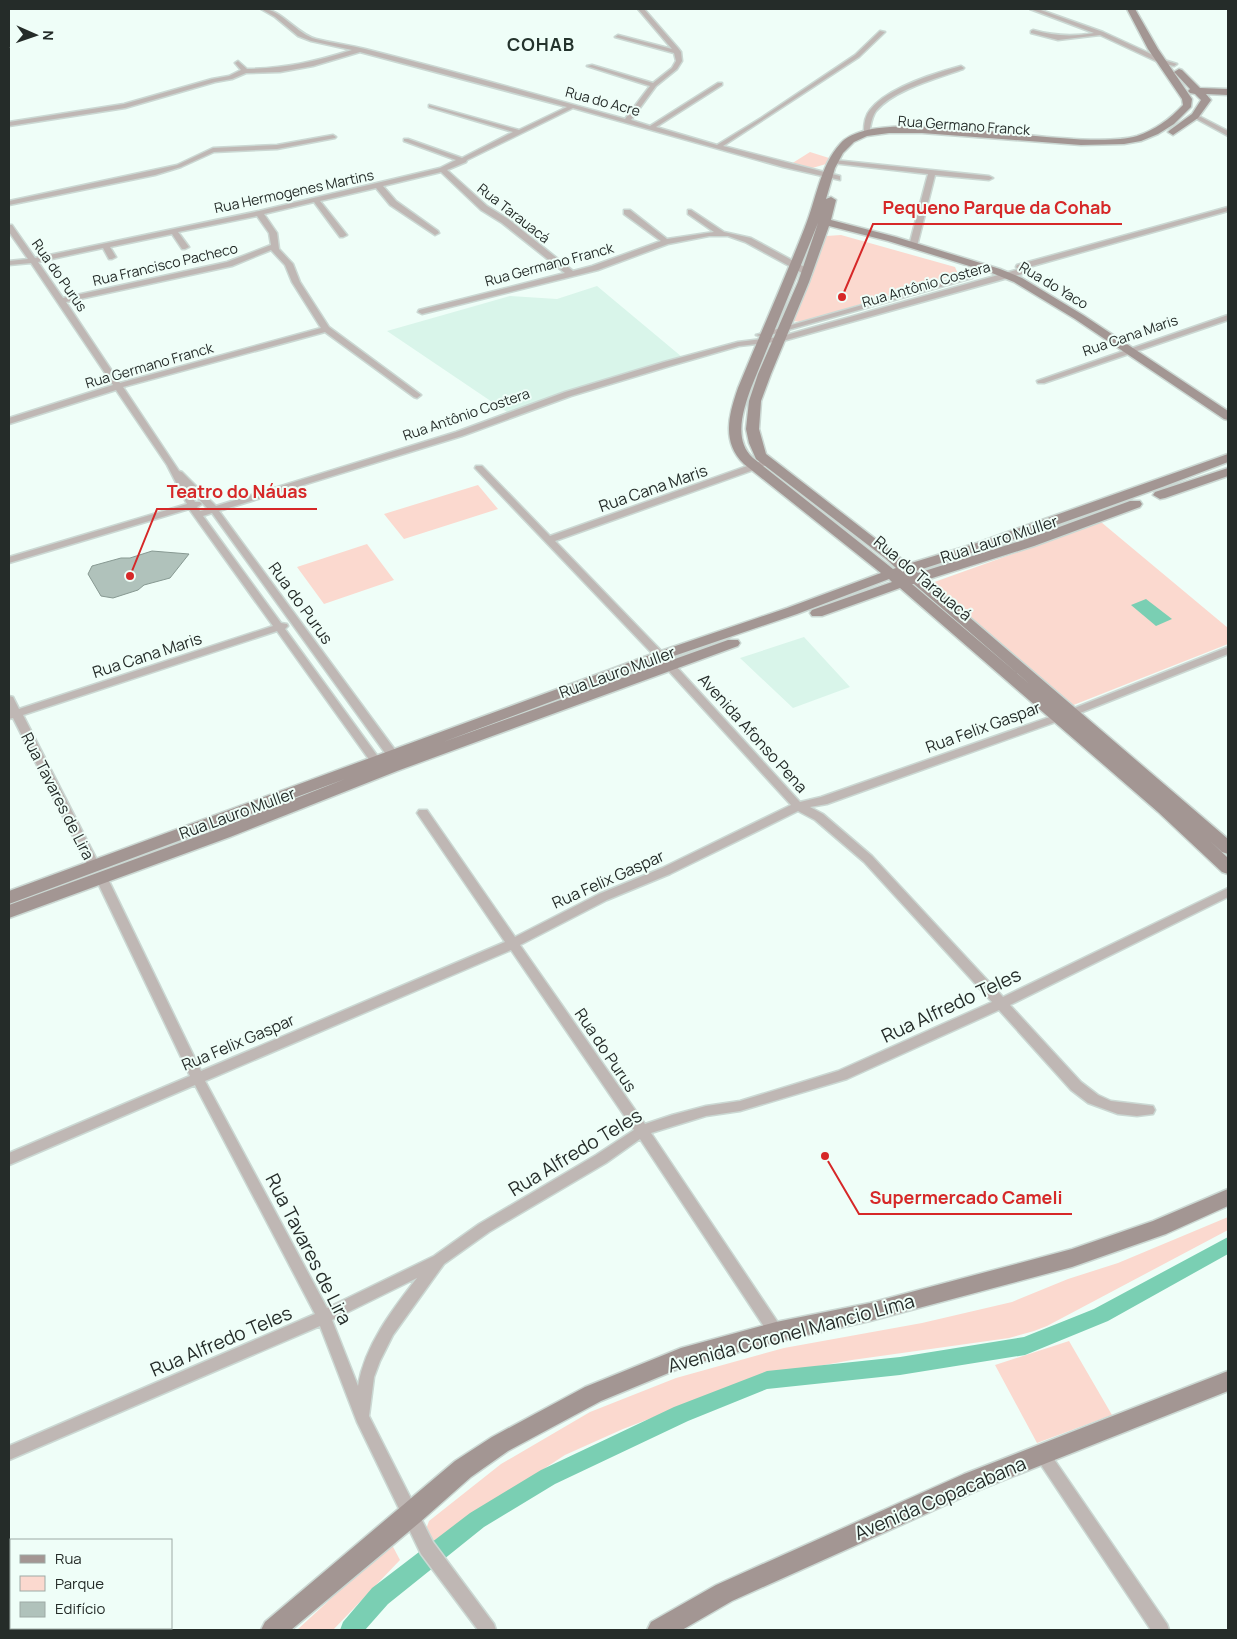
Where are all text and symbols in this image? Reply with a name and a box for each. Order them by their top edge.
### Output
north arrow [10,10,60,60]
text: N [39,30,58,41]
district label: COHAB [507,32,575,56]
street label: Rua do Acre [563,82,643,120]
street label: Rua Germano Franck [897,111,1032,139]
street label: Rua Hermogenes Martins [212,165,376,217]
street label: Rua Tarauacá [474,179,554,247]
callout: Pequeno Parque da Cohab [873,191,1122,224]
text: Pequeno Parque da Cohab [883,195,1111,219]
street label: Rua do Purus [28,235,92,315]
street label: Rua Germano Franck [483,237,616,290]
street label: Rua Francisco Pacheco [91,238,239,290]
street label: Rua Antônio Costera [860,257,992,311]
street label: Rua do Yaco [1016,257,1092,313]
street label: Rua Cana Maris [1080,310,1180,360]
street label: Rua Germano Franck [83,337,216,392]
street label: Rua Antônio Costera [400,383,532,445]
street label: Rua Cana Maris [596,459,710,517]
callout: Teatro do Náuas [157,476,317,509]
text: Teatro do Náuas [167,479,308,503]
street label: Rua Lauro Muller [938,510,1061,568]
street label: Rua do Tarauacá [869,531,977,625]
street label: Rua do Purus [264,557,338,649]
street label: Rua Cana Maris [89,627,205,683]
street label: Rua Lauro Muller [556,641,678,703]
street label: Avenida Afonso Pena [693,669,813,797]
street label: Rua Felix Gaspar [923,696,1044,758]
street label: Rua Tavares de Lira [16,729,100,863]
street label: Rua Lauro Muller [176,782,298,844]
street label: Rua Felix Gaspar [548,844,668,914]
street label: Rua Alfredo Teles [877,961,1025,1049]
street label: Rua do Purus [570,1004,642,1096]
street label: Rua Felix Gaspar [178,1008,298,1076]
street label: Rua Alfredo Teles [503,1102,647,1202]
street label: Rua Tavares de Lira [260,1169,358,1329]
callout: Supermercado Cameli [859,1181,1072,1214]
text: Supermercado Cameli [869,1185,1063,1209]
street label: Avenida Coronel Mancio Lima [665,1288,917,1378]
street label: Rua Alfredo Teles [146,1299,296,1383]
street label: Avenida Copacabana [850,1450,1030,1546]
legend [10,1539,172,1629]
text: Rua [55,1548,82,1569]
text: Parque [55,1573,104,1594]
text: Edifício [55,1598,106,1619]

